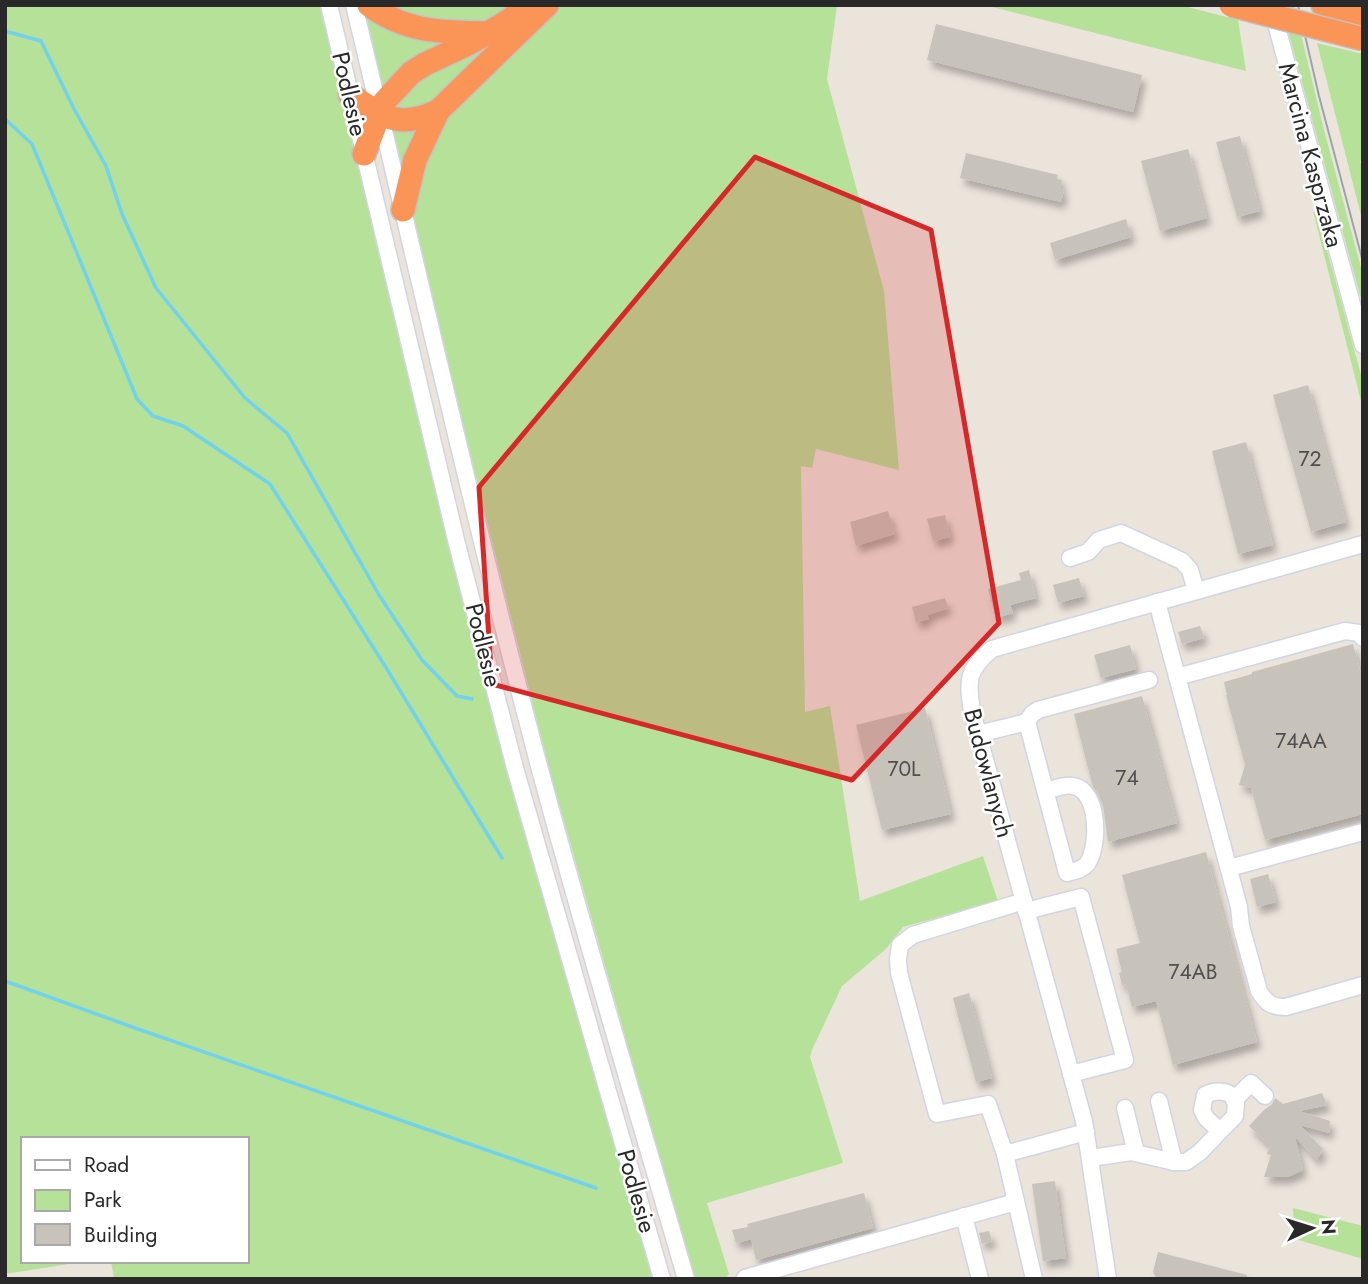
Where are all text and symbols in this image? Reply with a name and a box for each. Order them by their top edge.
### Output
street label: Podlesie [323,48,377,140]
street label: Marcina Kasprzaka [1270,59,1352,251]
house number: 72 [1299,444,1321,474]
street label: Podlesie [457,599,511,691]
street label: Budowlanych [955,704,1023,842]
house number: 74AA [1275,726,1327,756]
house number: 70L [887,754,921,784]
house number: 74 [1115,763,1139,793]
house number: 74AB [1169,957,1217,987]
legend [21,1137,248,1263]
street label: Podlesie [608,1145,666,1237]
text: Road [84,1150,129,1180]
text: Park [84,1185,122,1215]
north arrow [1277,1193,1347,1263]
text: N [1314,1218,1342,1235]
text: Building [84,1220,157,1250]

